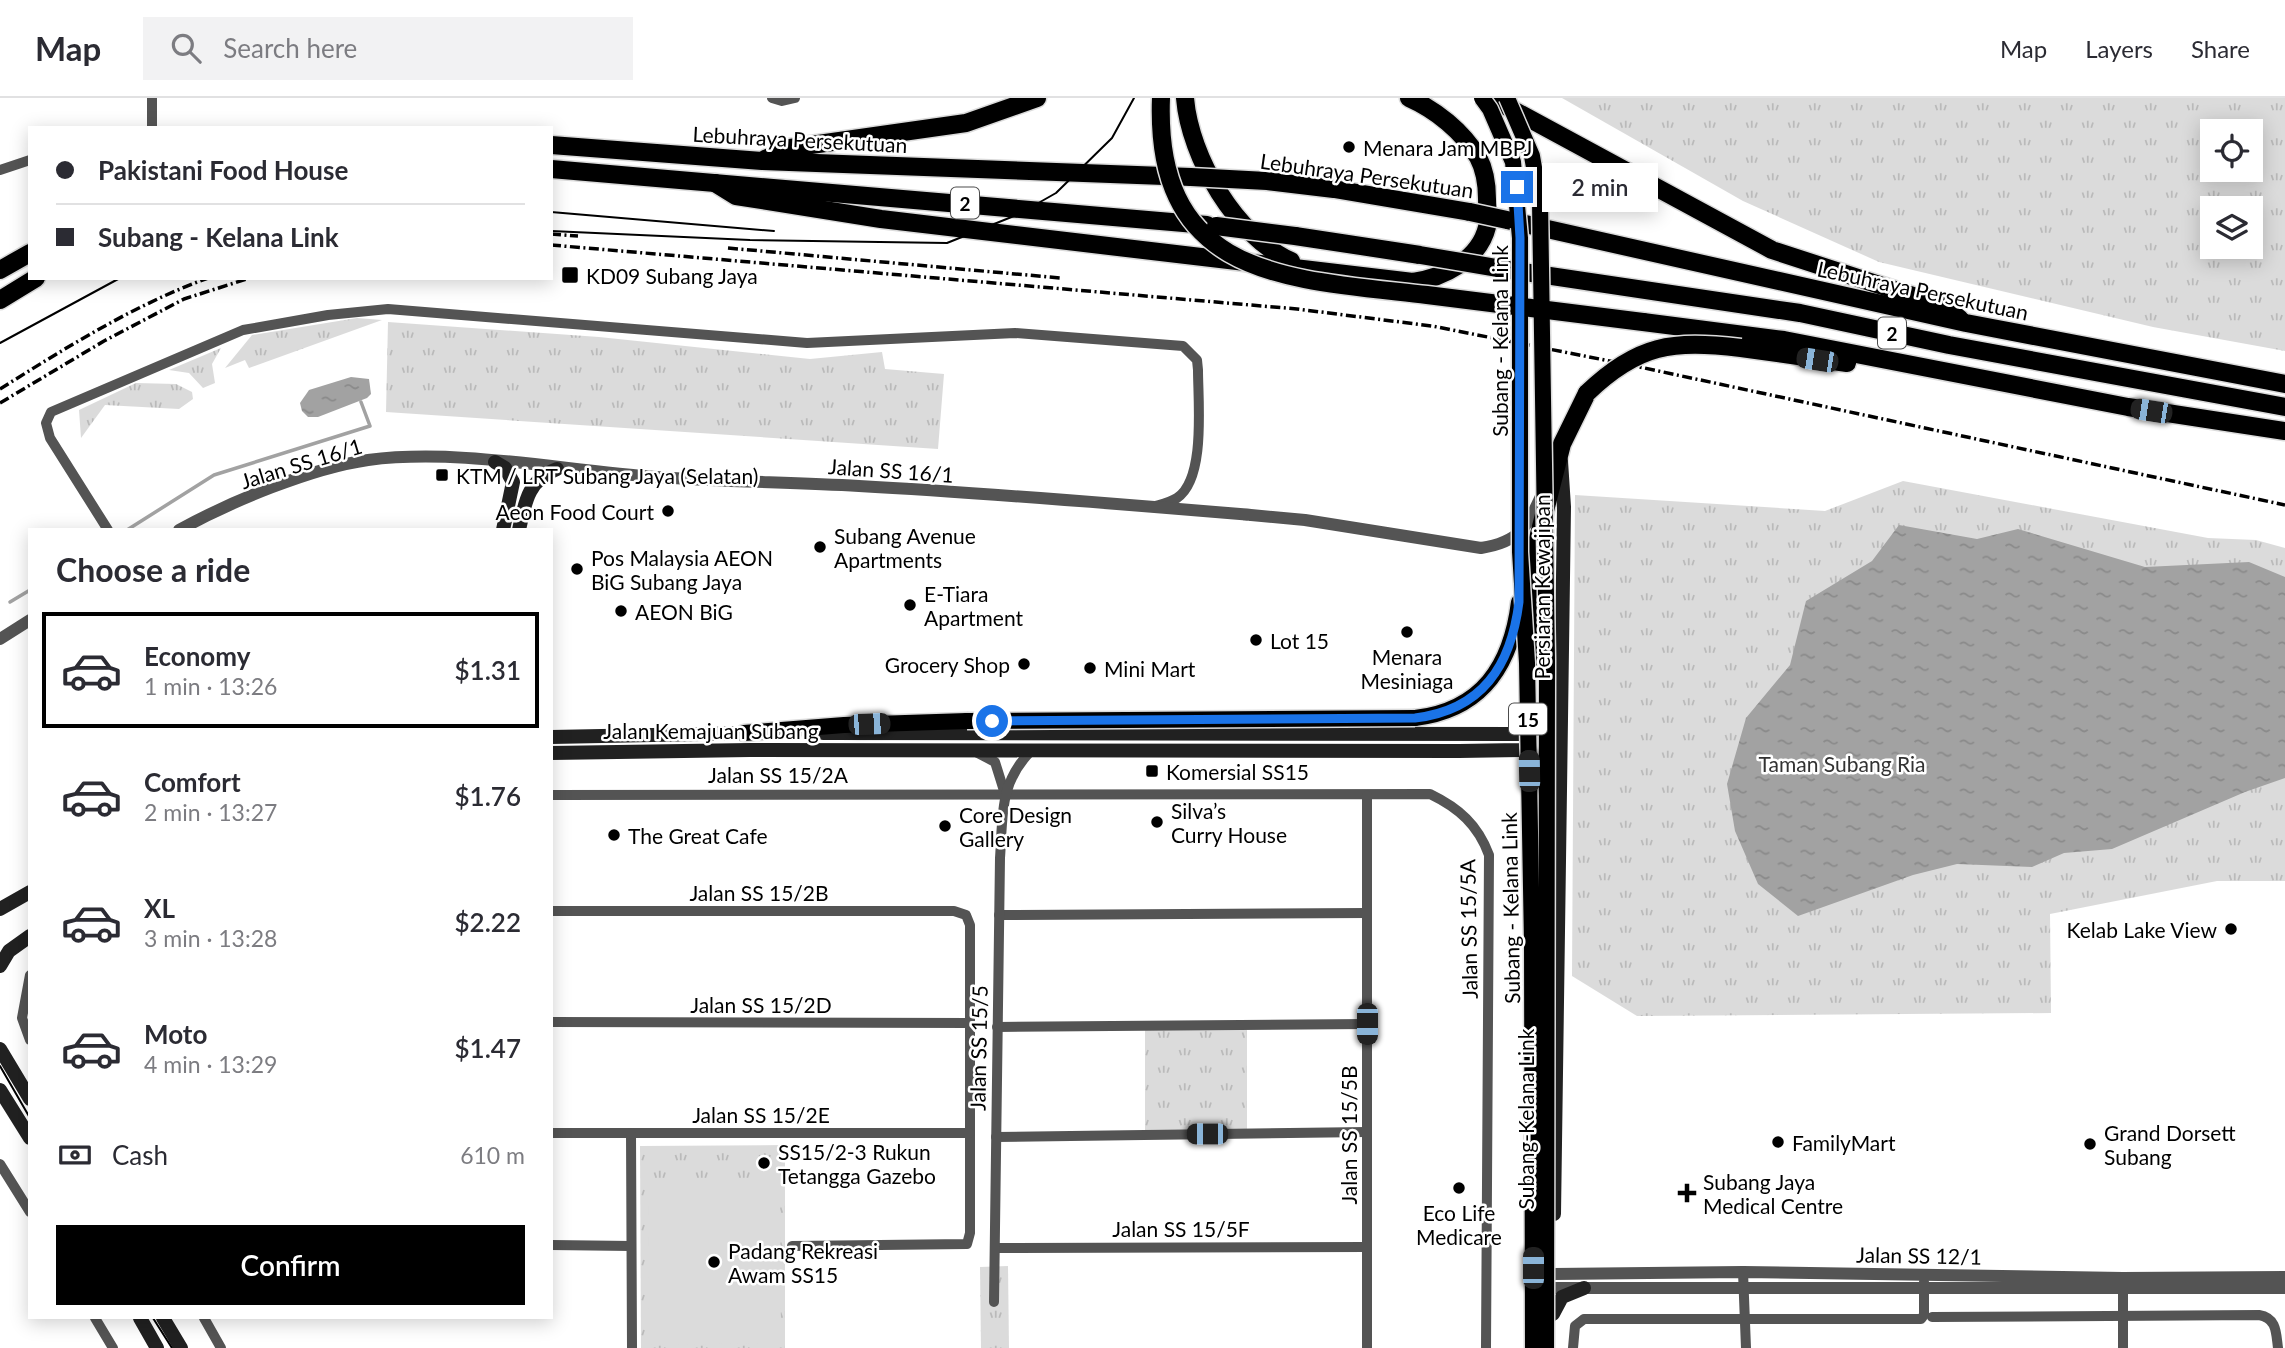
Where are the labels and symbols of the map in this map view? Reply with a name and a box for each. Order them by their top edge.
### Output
street label: Lebuhraya Persekutuan [692,121,908,157]
place label: Menara Jam MBPJ [1363,135,1532,160]
marker: Menara Jam MBPJ [1341,139,1357,155]
street label: Lebuhraya Persekutuan [1259,148,1475,202]
callout: 2 min [1542,162,1657,212]
route end [1501,171,1533,203]
road number: 2 [951,188,979,218]
street label: Subang - Kelana Link [1487,245,1512,437]
street label: Lebuhraya Persekutuan [1815,255,2031,325]
place label: KD09 Subang Jaya [586,263,758,288]
marker: KD09 Subang Jaya [560,265,580,285]
road number: 2 [1878,317,1906,348]
car [1795,346,1840,374]
car [2129,397,2174,425]
street label: Jalan SS 16/1 [237,433,365,493]
street label: Jalan SS 16/1 [827,453,955,487]
place label: KTM / LRT Subang Jaya (Selatan) [456,463,758,488]
marker: KTM / LRT Subang Jaya (Selatan) [434,467,450,483]
street label: Persiaran Kewajipan [1529,494,1554,680]
place label: Aeon Food Court [495,499,654,524]
marker: Aeon Food Court [660,503,676,519]
place label: Subang Avenue Apartments [834,523,976,572]
marker: Subang Avenue Apartments [812,539,828,555]
place label: Pos Malaysia AEON BiG Subang Jaya [591,545,773,594]
marker: Pos Malaysia AEON BiG Subang Jaya [569,561,585,577]
place label: E-Tiara Apartment [924,581,1023,630]
marker: E-Tiara Apartment [902,597,918,613]
place label: AEON BiG [635,599,733,624]
marker: AEON BiG [613,603,629,619]
marker: Menara Mesiniaga [1399,624,1415,640]
place label: Lot 15 [1270,628,1329,653]
marker: Lot 15 [1248,632,1264,648]
place label: Menara Mesiniaga [1361,644,1453,693]
place label: Grocery Shop [885,652,1010,677]
marker: Grocery Shop [1016,656,1032,672]
place label: Mini Mart [1104,656,1196,681]
marker: Mini Mart [1082,660,1098,676]
road number: 15 [1509,704,1547,734]
route start [976,705,1008,737]
car [848,713,891,735]
street label: Jalan Kemajuan Subang [603,718,819,743]
car [1519,750,1540,792]
park label: Taman Subang Ria [1759,751,1925,776]
place label: Komersial SS15 [1166,759,1309,784]
street label: Jalan SS 15/2A [708,762,849,787]
marker: Komersial SS15 [1144,763,1160,779]
place label: Silva’s Curry House [1171,798,1287,847]
place label: Core Design Gallery [959,802,1072,851]
street label: Subang - Kelana Link [1496,812,1524,1004]
marker: Silva’s Curry House [1149,814,1165,830]
marker: Core Design Gallery [937,818,953,834]
place label: The Great Cafe [628,823,768,848]
marker: The Great Cafe [606,827,622,843]
street label: Jalan SS 15/5A [1454,858,1482,999]
street label: Jalan SS 15/2B [689,880,829,905]
place label: Kelab Lake View [2067,917,2218,942]
marker: Kelab Lake View [2223,921,2239,937]
street label: Jalan SS 15/5 [964,985,992,1111]
street label: Jalan SS 15/2D [690,992,832,1017]
car [1357,1003,1378,1045]
street label: Subang-Kelana Link [1513,1028,1538,1209]
street label: Jalan SS 15/5B [1336,1065,1361,1205]
street label: Jalan SS 15/2E [692,1102,830,1127]
place label: Grand Dorsett Subang [2104,1120,2236,1169]
car [1187,1124,1229,1145]
place label: FamilyMart [1792,1130,1896,1155]
marker: FamilyMart [1770,1134,1786,1150]
marker: Grand Dorsett Subang [2082,1136,2098,1152]
place label: SS15/2-3 Rukun Tetangga Gazebo [778,1139,936,1188]
marker: SS15/2-3 Rukun Tetangga Gazebo [756,1155,772,1171]
place label: Subang Jaya Medical Centre [1703,1169,1843,1218]
marker: Eco Life Medicare [1451,1180,1467,1196]
marker: Subang Jaya Medical Centre [1677,1183,1697,1203]
place label: Eco Life Medicare [1416,1200,1502,1249]
street label: Jalan SS 15/5F [1112,1216,1250,1241]
place label: Padang Rekreasi Awam SS15 [728,1238,878,1287]
street label: Jalan SS 12/1 [1856,1241,1982,1269]
car [1523,1247,1544,1289]
marker: Padang Rekreasi Awam SS15 [706,1254,722,1270]

